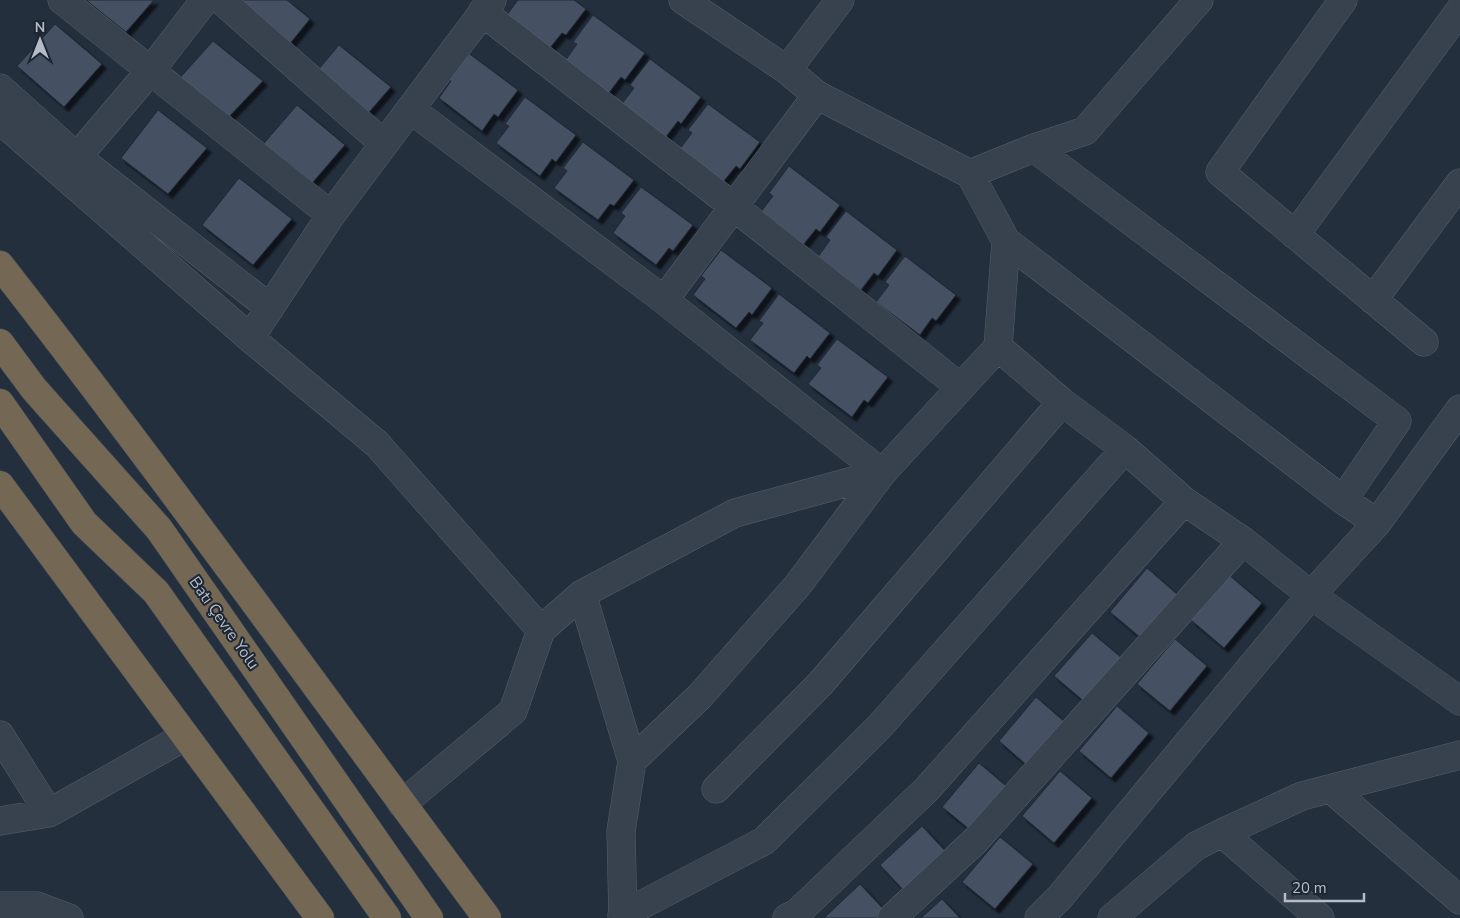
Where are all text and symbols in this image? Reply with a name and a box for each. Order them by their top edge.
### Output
north arrow [15,15,65,65]
text: N [35,18,45,37]
street label: Batı Çevre Yolu [184,572,264,674]
scale bar [1285,870,1364,902]
text: 20 m [1292,878,1327,898]

